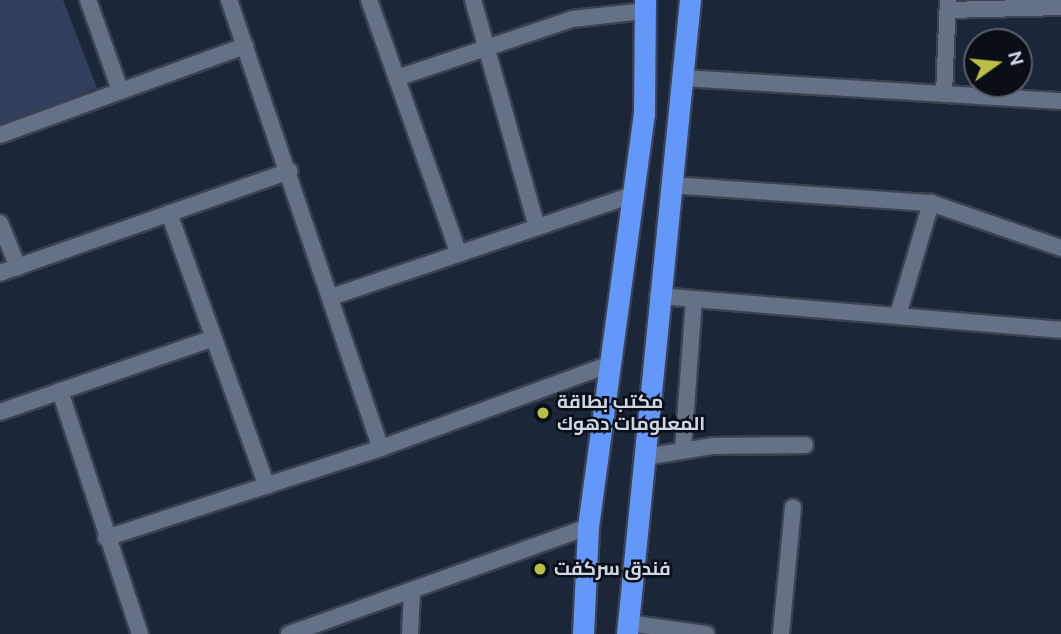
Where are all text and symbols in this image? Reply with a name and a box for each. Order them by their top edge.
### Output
north arrow [963,28,1033,98]
text: N [1004,48,1029,68]
place label: مكتب بطاقة المعلومات دهوك [557,391,705,435]
marker: مكتب بطاقة المعلومات دهوك [535,405,551,421]
place label: فندق سركفت [554,558,671,580]
marker: فندق سركفت [532,561,548,577]

